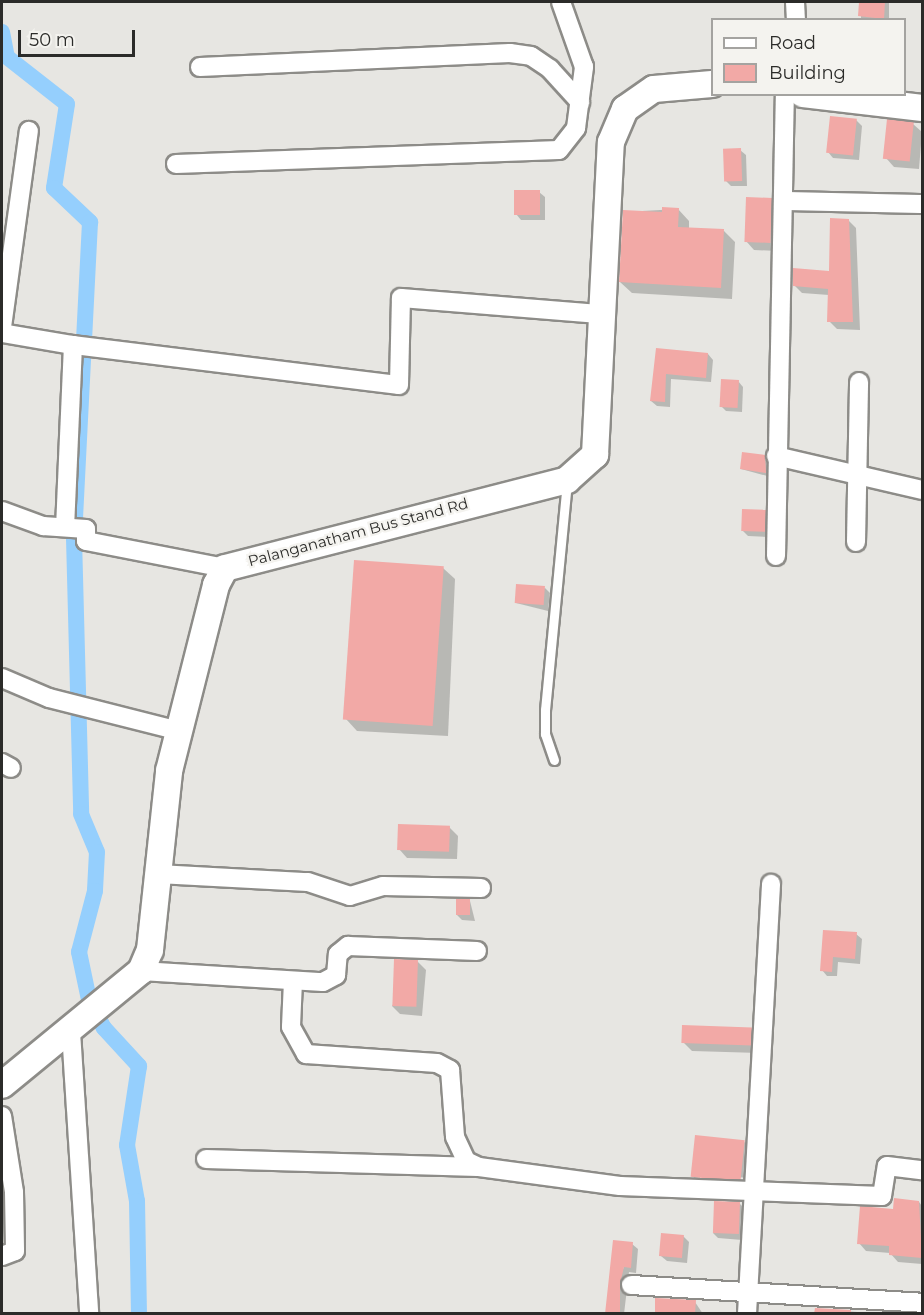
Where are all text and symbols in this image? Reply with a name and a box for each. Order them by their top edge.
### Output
scale bar [21,18,138,56]
legend [711,18,906,96]
text: 50 m [29,29,75,51]
text: Road [769,32,816,54]
text: Building [769,62,846,84]
street label: Palanganatham Bus Stand Rd [246,494,470,570]

